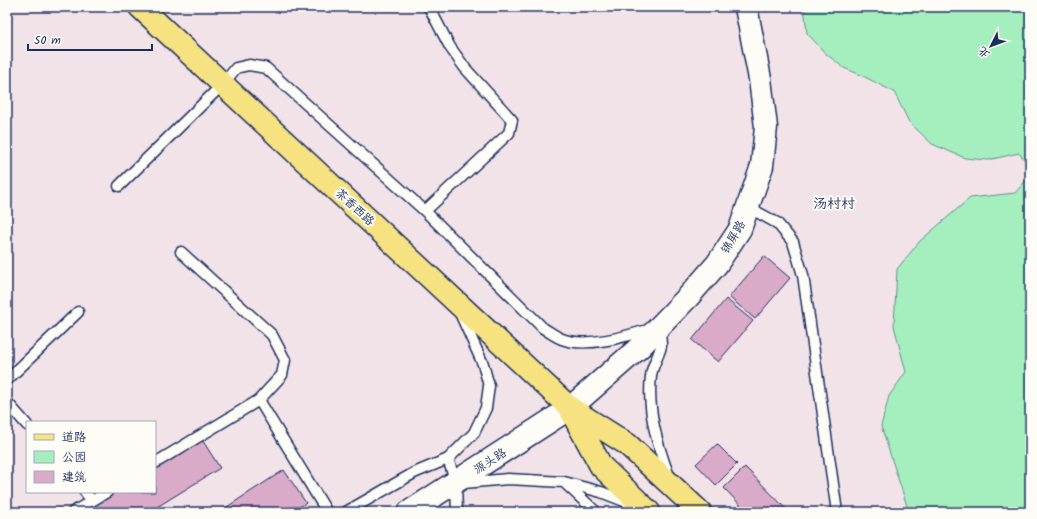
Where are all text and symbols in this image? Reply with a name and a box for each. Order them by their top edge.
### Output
scale bar [28,26,152,52]
north arrow [971,26,1011,66]
text: 50 m [34,31,61,50]
text: 北 [974,42,995,62]
street label: 茶香西路 [331,184,379,231]
district label: 汤村村 [813,193,855,215]
street label: 锦屏路 [716,217,751,258]
legend [26,421,156,493]
text: 道路 [62,428,86,447]
street label: 源头路 [470,444,511,479]
text: 公园 [62,448,86,467]
text: 建筑 [62,468,86,487]

